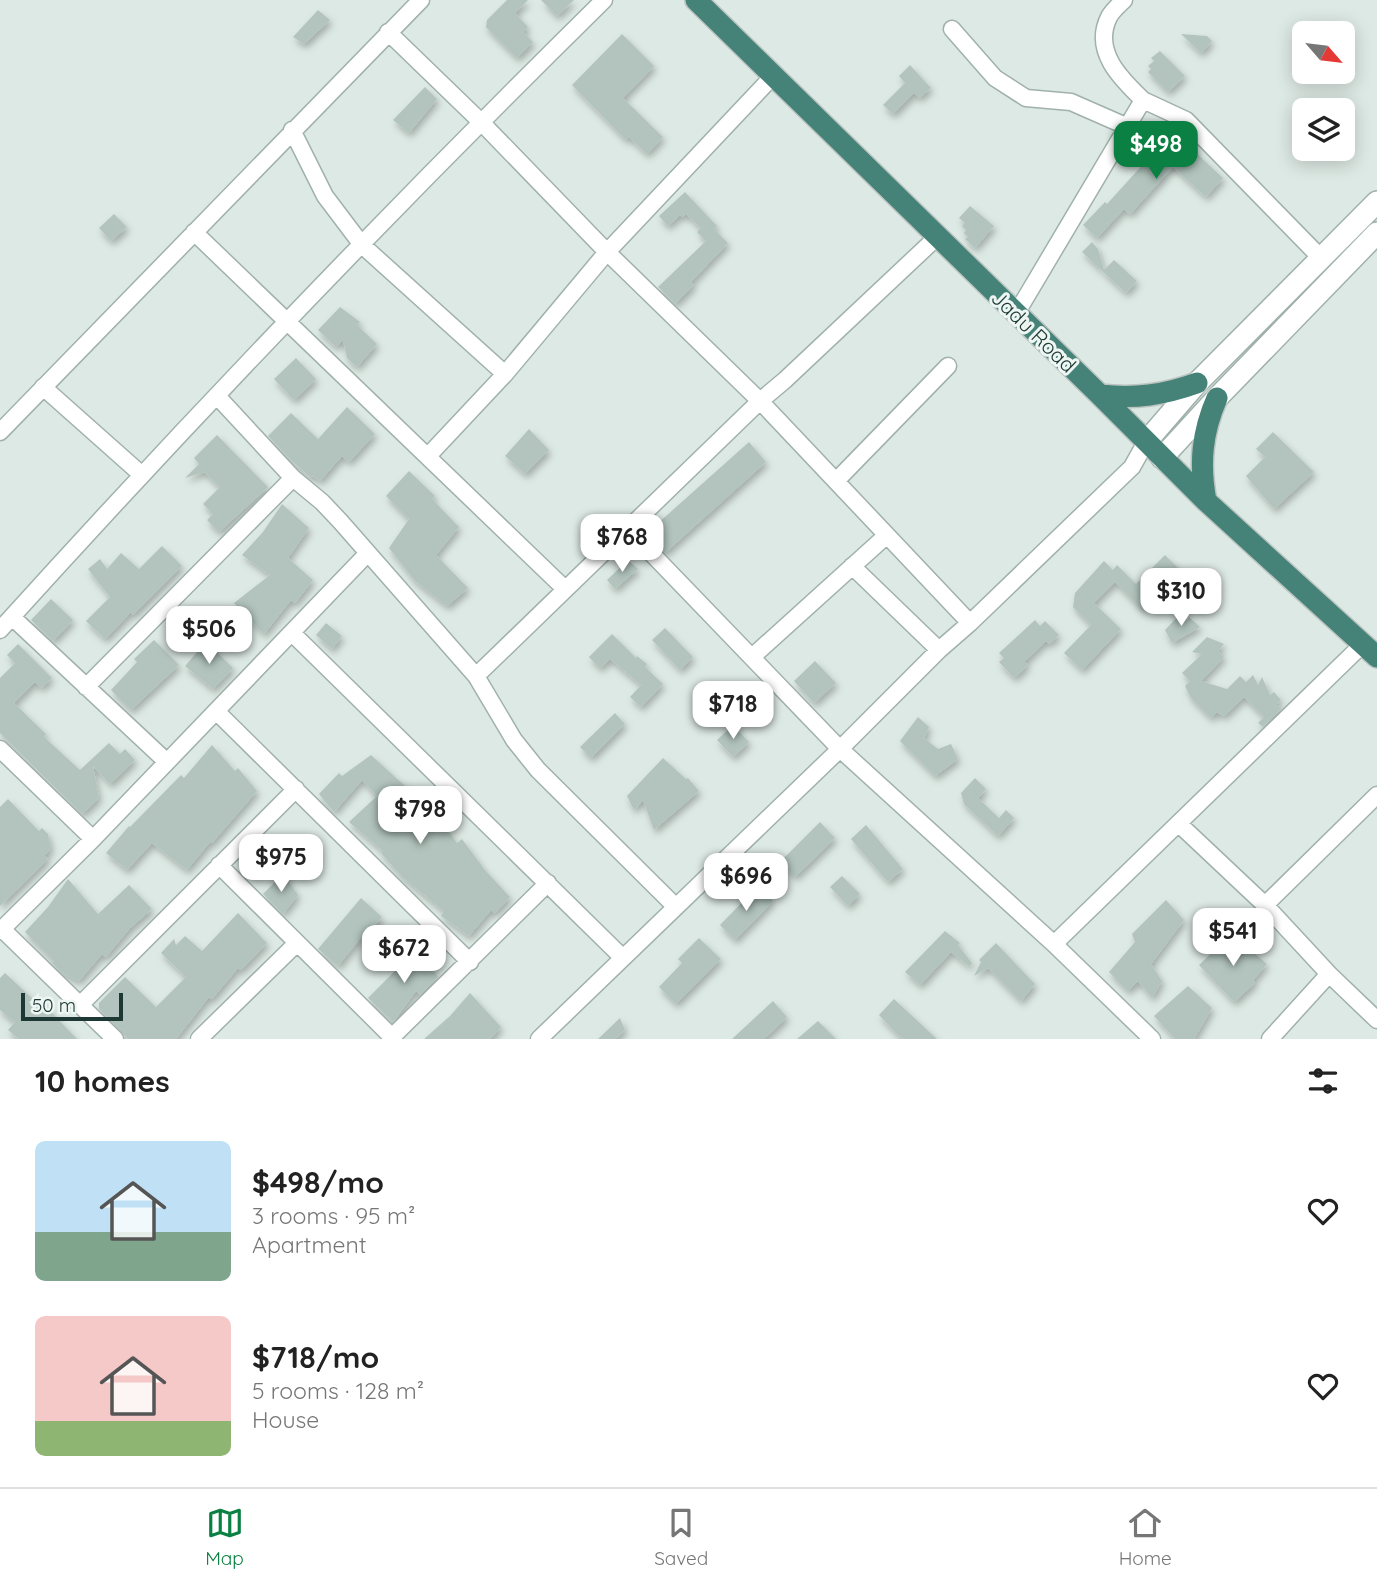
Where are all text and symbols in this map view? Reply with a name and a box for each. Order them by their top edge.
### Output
north arrow [1292,21,1354,84]
map controls [1292,21,1355,161]
button: layers [1292,98,1355,161]
pin: $498 [1115,122,1197,181]
text: $498 [1130,129,1182,158]
street label: Jadu Road [986,284,1082,378]
pin: $768 [581,514,663,574]
text: $768 [597,522,648,551]
pin: $310 [1140,568,1222,628]
text: $310 [1156,576,1206,605]
pin: $506 [168,606,250,666]
text: $506 [182,614,236,643]
pin: $718 [692,682,774,741]
text: $718 [709,689,757,718]
pin: $798 [379,786,461,846]
text: $798 [394,794,446,823]
pin: $975 [240,834,322,894]
text: $975 [255,842,307,871]
pin: $696 [705,853,787,913]
text: $696 [720,861,772,890]
pin: $541 [1192,908,1274,968]
text: $541 [1209,916,1257,945]
pin: $672 [363,926,445,985]
text: $672 [378,933,430,962]
scale bar [21,990,122,1022]
text: 50 m [32,993,76,1017]
text: 10 homes [35,1062,170,1100]
icon: filters [1304,1062,1342,1100]
text: $498/mo [252,1163,384,1201]
icon: home [91,1169,175,1253]
icon: heart [1304,1192,1342,1230]
text: 3 rooms · 95 m² [252,1201,415,1230]
text: Apartment [252,1230,366,1259]
text: $718/mo [252,1338,379,1376]
icon: home [91,1344,175,1428]
icon: heart [1304,1367,1342,1405]
text: 5 rooms · 128 m² [252,1376,424,1405]
text: House [252,1405,319,1434]
tab: Map [205,1504,244,1570]
tab: Saved [654,1504,708,1570]
tab: Home [1119,1504,1172,1570]

